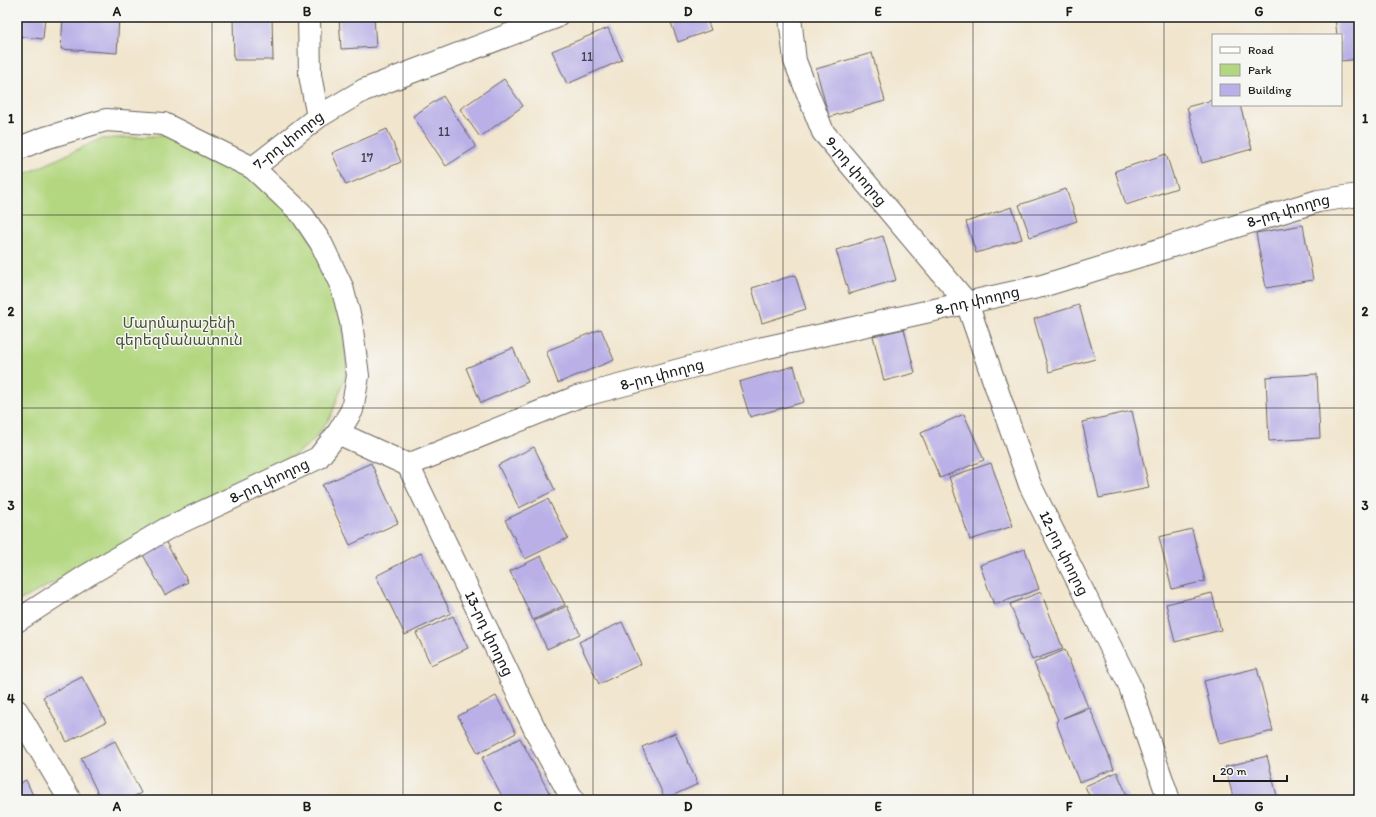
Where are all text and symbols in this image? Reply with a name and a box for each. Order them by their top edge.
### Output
text: A [112,4,122,19]
text: B [303,4,312,19]
text: C [494,4,503,19]
text: D [684,4,693,19]
text: E [874,4,882,19]
text: F [1066,4,1073,19]
text: G [1255,4,1264,19]
legend [1212,34,1342,106]
text: Road [1248,43,1274,57]
house number: 11 [581,49,593,64]
text: Park [1248,63,1272,77]
text: Building [1248,83,1292,97]
street label: 7-րդ փողոց [249,107,327,174]
text: 1 [8,111,14,126]
text: 1 [1362,111,1368,126]
house number: 11 [438,124,450,139]
street label: 9-րդ փողոց [822,133,890,210]
house number: 17 [361,150,374,165]
street label: 8-րդ փողոց [1245,190,1331,231]
street label: 8-րդ փողոց [934,282,1021,318]
text: 2 [8,304,15,319]
text: 2 [1362,304,1369,319]
park label: Մարմարաշենի գերեզմանատուն [115,314,243,349]
street label: 8-րդ փողոց [618,355,706,394]
street label: 8-րդ փողոց [226,455,312,507]
text: 3 [7,498,15,513]
text: 3 [1361,498,1369,513]
street label: 12-րդ փողոց [1035,508,1093,599]
street label: 13-րդ փողոց [461,588,517,679]
text: 4 [7,691,15,706]
text: 4 [1361,691,1369,706]
scale bar [1214,757,1287,783]
text: 20 m [1220,764,1247,778]
text: A [112,799,122,814]
text: B [303,799,312,814]
text: C [494,799,503,814]
text: D [684,799,693,814]
text: E [874,799,882,814]
text: F [1066,799,1073,814]
text: G [1255,799,1264,814]

